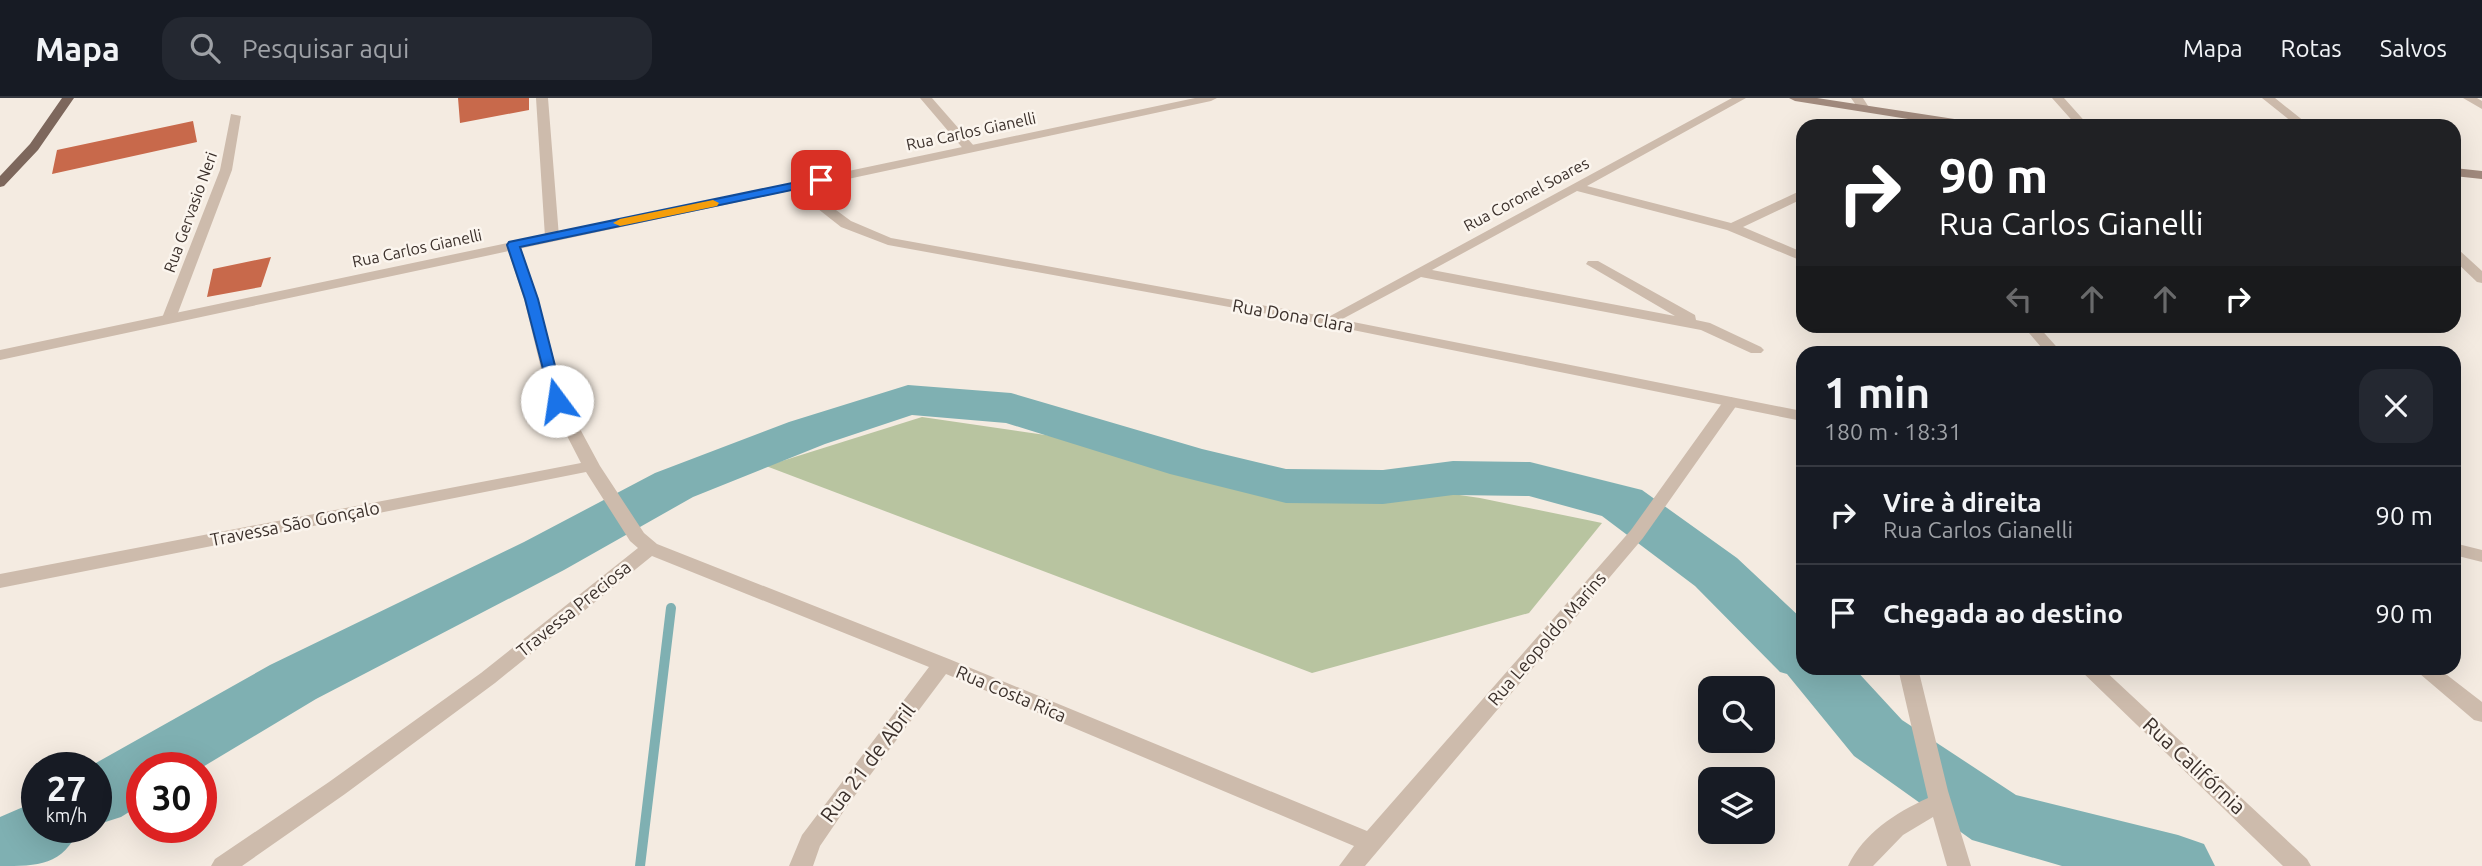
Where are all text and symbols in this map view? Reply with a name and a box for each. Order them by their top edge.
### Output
search box [162,17,652,80]
icon: search [186,29,224,67]
text: Mapa [35,30,120,67]
text: Pesquisar aqui [242,34,409,63]
text: Mapa [2183,35,2243,62]
text: Rotas [2281,35,2342,62]
text: Salvos [2380,35,2447,62]
street label: Rua Carlos Gianelli [904,108,1038,154]
icon: right [1824,147,1915,238]
text: 90 m [1939,147,2048,202]
street label: Rua Gervasio Neri [160,149,220,275]
pin [791,150,851,210]
street label: Rua Coronel Soares [1460,153,1592,235]
icon: arrive [802,161,840,199]
text: Rua Carlos Gianelli [1939,205,2203,241]
street label: Rua Carlos Gianelli [350,225,484,271]
icon: left [2000,280,2038,318]
icon: ahead [2073,280,2111,318]
icon: ahead [2146,280,2184,318]
icon: right [2219,280,2257,318]
street label: Rua Dona Clara [1231,294,1355,336]
position arrow [520,364,594,438]
text: 1 min [1824,369,1930,416]
button: close [2359,369,2433,443]
text: 180 m · 18:31 [1824,419,1962,444]
text: Vire à direita [1883,488,2042,517]
icon: right [1824,496,1862,534]
street label: Travessa São Gonçalo [208,497,381,549]
text: 90 m [2375,501,2433,530]
text: Rua Carlos Gianelli [1883,517,2073,542]
street label: Travessa Preciosa [512,556,634,660]
street label: Rua Leopoldo Marins [1483,568,1610,709]
icon: arrive [1824,594,1862,632]
text: Chegada ao destino [1883,599,2123,628]
text: 90 m [2375,599,2433,628]
street label: Rua Costa Rica [953,661,1070,725]
map controls [1698,676,1775,844]
button: search [1698,676,1775,753]
street label: Rua 21 de Abril [815,698,920,826]
street label: Rua Califórnia [2139,712,2251,819]
speed limit sign: 30 [126,752,217,843]
button: layers [1698,767,1775,844]
text: 27 [47,768,86,808]
text: km/h [46,805,87,825]

